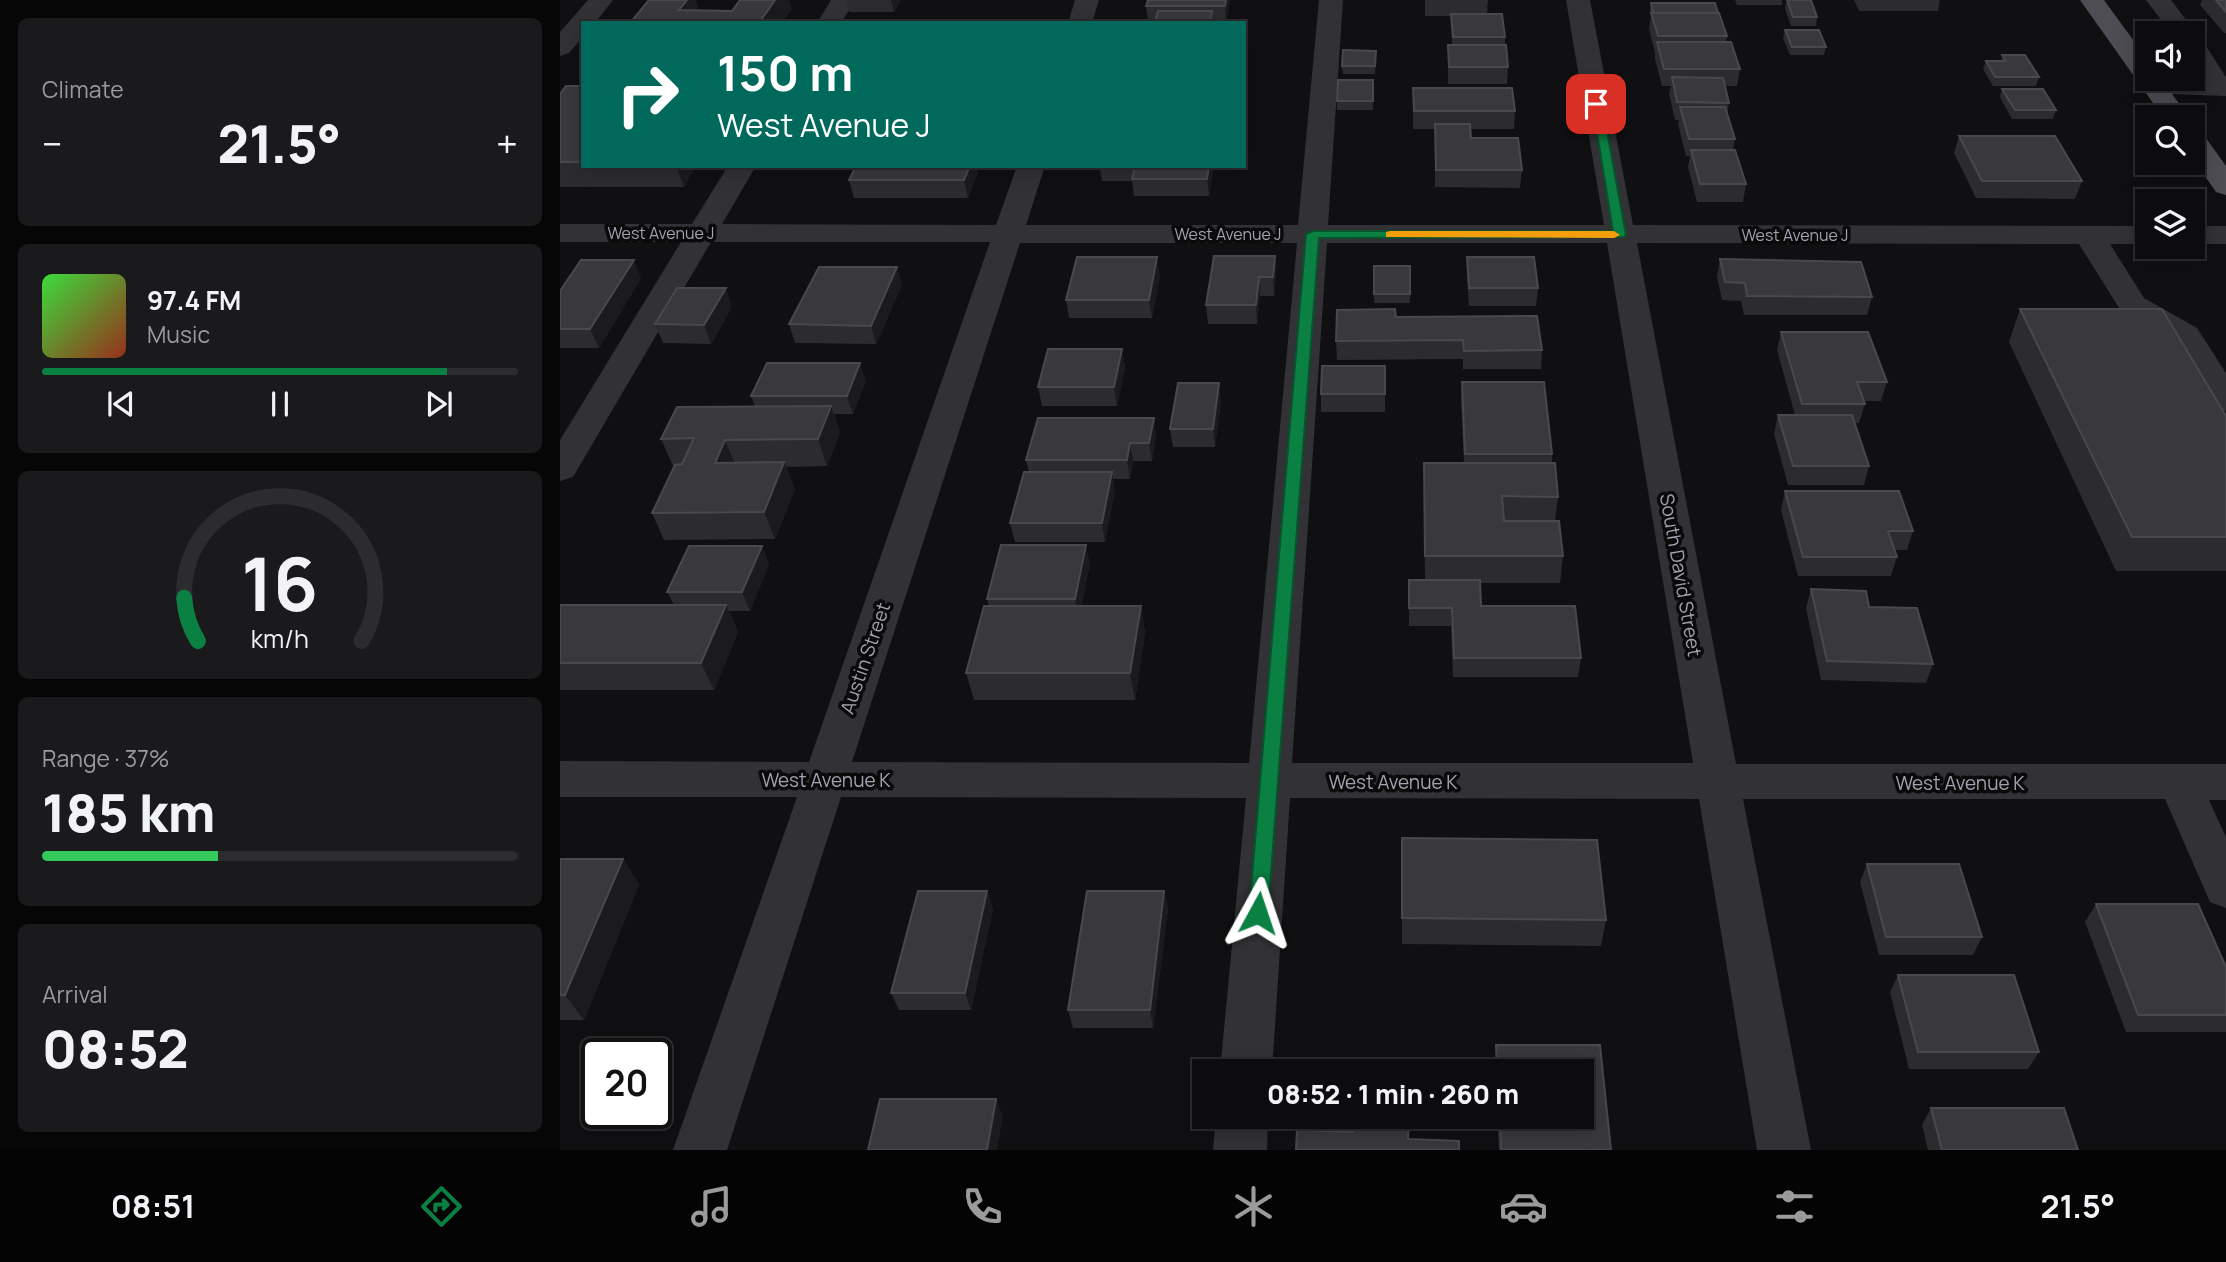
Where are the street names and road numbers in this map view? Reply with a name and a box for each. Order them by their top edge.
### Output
street label: West Avenue J [608,222,714,244]
street label: West Avenue J [1175,223,1281,245]
street label: West Avenue J [1742,224,1848,246]
street label: South David Street [1654,492,1708,658]
street label: Austin Street [834,599,896,717]
street label: West Avenue K [761,767,891,793]
street label: West Avenue K [1328,769,1458,795]
street label: West Avenue K [1895,770,2025,796]

